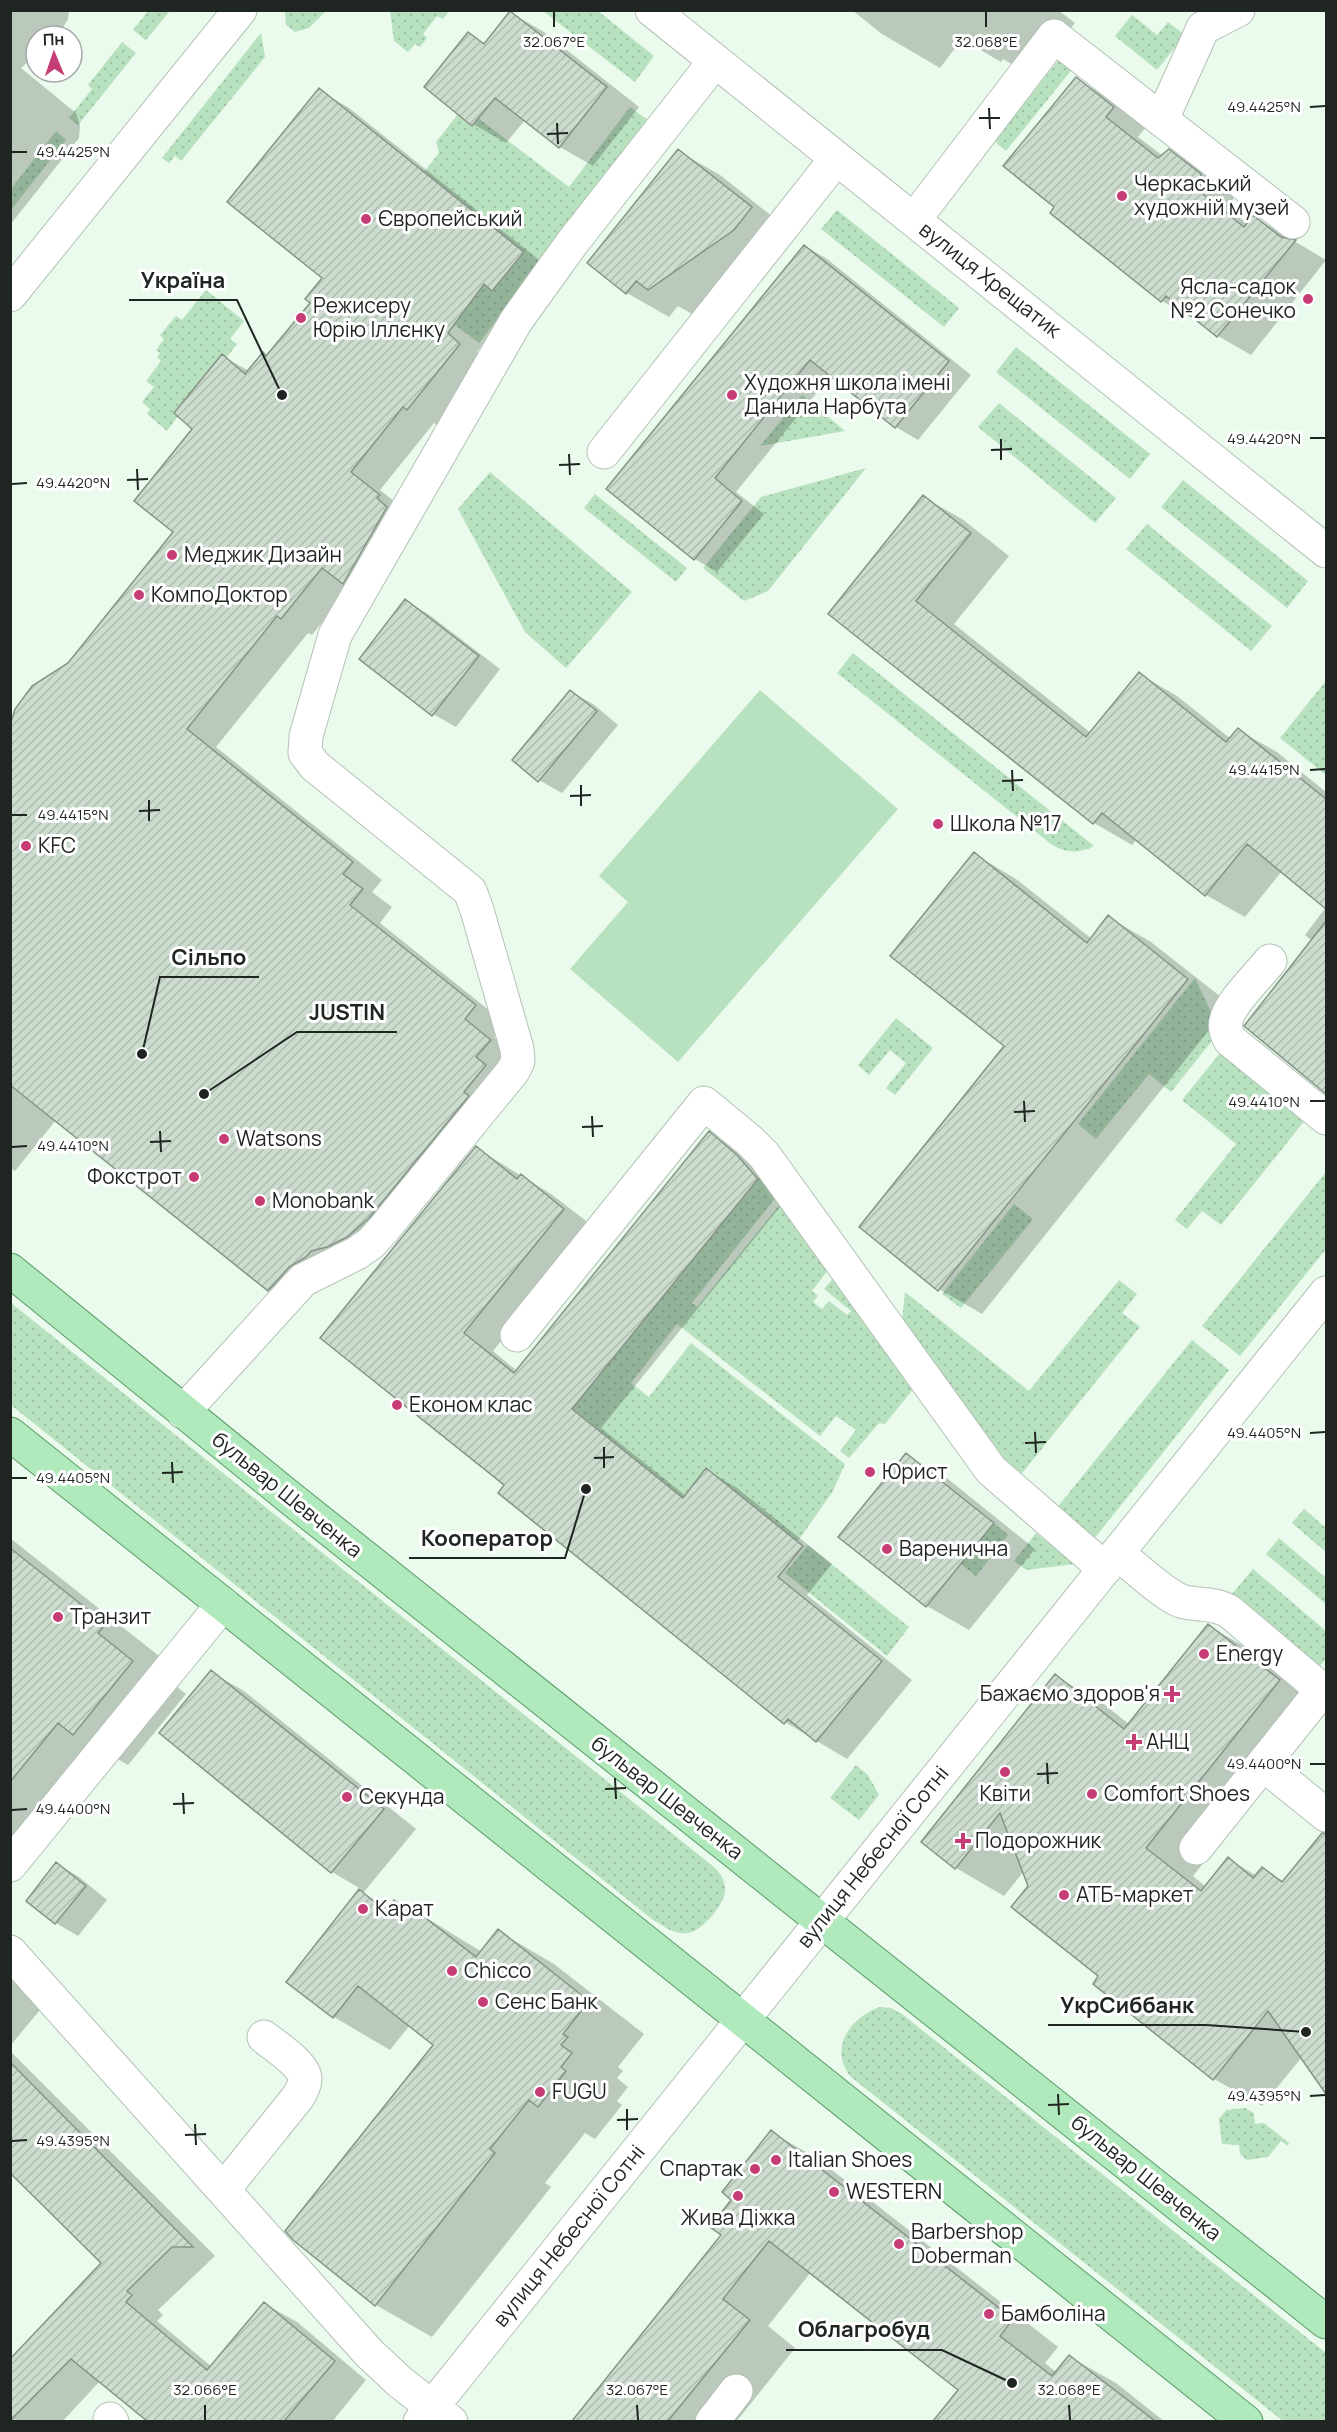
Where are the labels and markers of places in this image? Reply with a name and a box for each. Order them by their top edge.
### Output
place label: Черкаський художній музей [1134,169,1289,221]
marker: Черкаський художній музей [1115,189,1129,203]
place label: Європейський [378,204,522,232]
marker: Європейський [359,212,373,226]
callout: Україна [129,260,237,300]
place label: Ясла-садок №2 Сонечко [1170,272,1297,324]
place label: Режисеру Юрію Іллєнку [313,291,445,343]
marker: Ясла-садок №2 Сонечко [1301,292,1315,306]
marker: Режисеру Юрію Іллєнку [294,311,308,325]
place label: Художня школа імені Данила Нарбута [744,368,951,420]
marker: Художня школа імені Данила Нарбута [725,388,739,402]
place label: Меджик Дизайн [184,540,342,568]
marker: Меджик Дизайн [165,548,179,562]
place label: КомпоДоктор [151,580,288,608]
marker: КомпоДоктор [132,588,146,602]
place label: Школа №17 [950,809,1062,837]
marker: Школа №17 [931,817,945,831]
place label: KFC [38,831,76,859]
marker: KFC [19,839,33,853]
callout: Сільпо [160,937,259,977]
callout: JUSTIN [297,992,397,1032]
place label: Watsons [236,1124,322,1152]
marker: Watsons [217,1132,231,1146]
place label: Фокстрот [87,1162,182,1190]
marker: Фокстрот [187,1170,201,1184]
place label: Monobank [272,1186,374,1214]
marker: Monobank [253,1194,267,1208]
place label: Економ клас [409,1390,533,1418]
marker: Економ клас [390,1398,404,1412]
place label: Юрист [882,1457,948,1485]
marker: Юрист [863,1465,877,1479]
callout: Кооператор [409,1518,565,1558]
place label: Варенична [899,1534,1008,1562]
marker: Варенична [880,1542,894,1556]
place label: Транзит [70,1602,152,1630]
marker: Транзит [51,1610,65,1624]
place label: Energy [1216,1639,1283,1667]
marker: Energy [1197,1647,1211,1661]
place label: Бажаємо здоров'я [980,1679,1160,1707]
marker: Бажаємо здоров'я [1165,1687,1179,1701]
place label: АНЦ [1146,1727,1189,1755]
marker: АНЦ [1127,1735,1141,1749]
marker: Квіти [998,1765,1012,1779]
place label: Квіти [979,1779,1031,1807]
place label: Comfort Shoes [1104,1779,1250,1807]
place label: Секунда [359,1782,444,1810]
marker: Comfort Shoes [1085,1787,1099,1801]
marker: Секунда [340,1790,354,1804]
place label: Подорожник [975,1826,1102,1854]
marker: Подорожник [956,1834,970,1848]
place label: АТБ-маркет [1076,1880,1194,1908]
marker: АТБ-маркет [1057,1888,1071,1902]
place label: Карат [375,1894,434,1922]
marker: Карат [356,1902,370,1916]
place label: Chicco [464,1956,531,1984]
marker: Chicco [445,1964,459,1978]
callout: УкрСиббанк [1048,1985,1206,2025]
place label: Сенс Банк [495,1987,598,2015]
marker: Сенс Банк [476,1995,490,2009]
place label: FUGU [552,2077,607,2105]
marker: FUGU [533,2085,547,2099]
place label: Italian Shoes [788,2145,912,2173]
marker: Italian Shoes [769,2153,783,2167]
place label: Спартак [660,2154,744,2182]
marker: Спартак [748,2162,762,2176]
place label: WESTERN [846,2177,942,2205]
marker: WESTERN [827,2185,841,2199]
marker: Жива Діжка [731,2189,745,2203]
place label: Жива Діжка [681,2203,795,2231]
place label: Barbershop Doberman [911,2217,1023,2269]
marker: Barbershop Doberman [892,2237,906,2251]
place label: Бамболіна [1001,2299,1106,2327]
marker: Бамболіна [982,2307,996,2321]
callout: Облагробуд [786,2310,942,2350]

